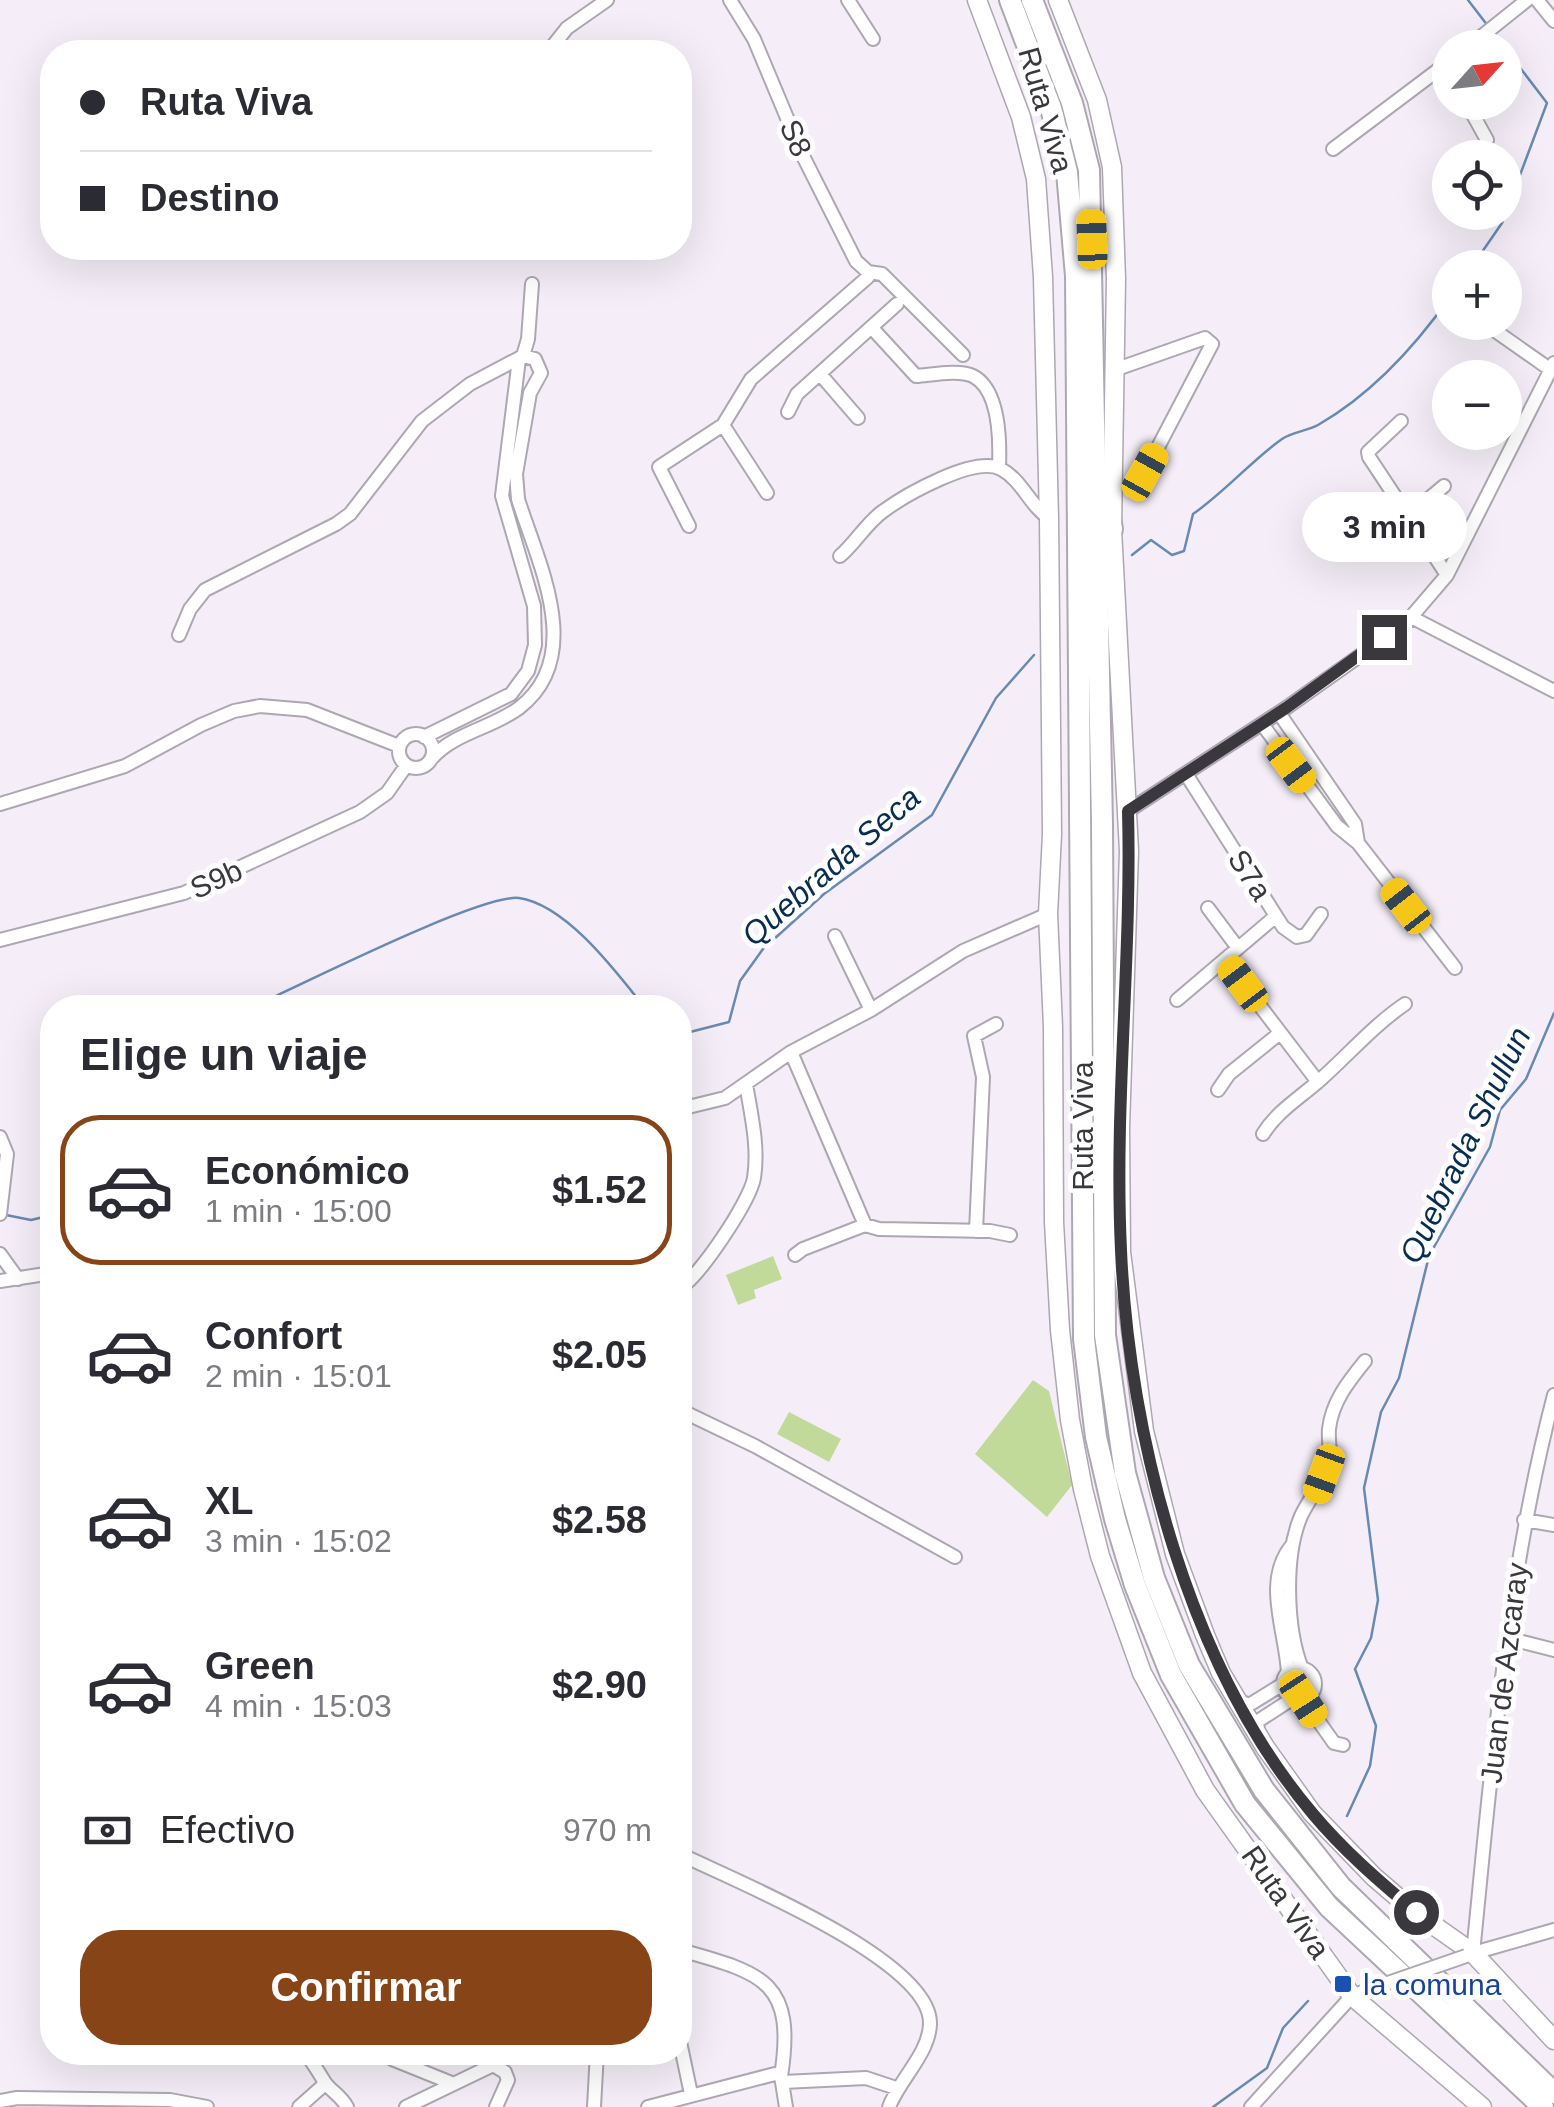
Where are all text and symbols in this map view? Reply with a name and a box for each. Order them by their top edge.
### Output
north arrow [1432,30,1522,120]
map controls [1432,30,1522,450]
street label: Ruta Viva [1012,43,1080,177]
text: Ruta Viva [140,81,312,123]
street label: S8 [773,115,819,161]
button: locate [1432,140,1522,230]
text: Destino [140,177,279,219]
car [1076,208,1108,270]
button: + [1432,250,1522,340]
button: − [1432,360,1522,450]
car [1117,438,1173,506]
callout: 3 min [1302,492,1466,562]
text: 3 min [1343,509,1426,545]
route end [1362,615,1407,660]
car [1261,732,1321,798]
water label: Quebrada Seca [735,779,927,953]
street label: S7a [1222,844,1279,907]
street label: S9b [185,853,247,905]
car [1376,873,1436,939]
car [1213,951,1273,1017]
water label: Quebrada Shullun [1392,1021,1538,1269]
text: Elige un viaje [80,1029,368,1080]
street label: Ruta Viva [1066,1061,1099,1191]
icon: car [85,1145,175,1235]
text: Económico [205,1150,410,1192]
text: $1.52 [552,1169,647,1211]
text: 1 min · 15:00 [205,1193,392,1229]
icon: car [85,1310,175,1400]
text: Confort [205,1315,342,1357]
text: $2.05 [552,1334,647,1376]
text: 2 min · 15:01 [205,1358,392,1394]
car [1300,1441,1348,1507]
icon: car [85,1475,175,1565]
text: XL [205,1480,254,1522]
text: $2.58 [552,1499,647,1541]
text: 3 min · 15:02 [205,1523,392,1559]
street label: Juan de Azcaray [1474,1561,1534,1785]
icon: car [85,1640,175,1730]
text: Green [205,1645,315,1687]
text: $2.90 [552,1664,647,1706]
car [1274,1666,1332,1732]
text: 4 min · 15:03 [205,1688,392,1724]
icon: cash [80,1803,135,1858]
text: Efectivo [160,1809,295,1851]
text: 970 m [563,1812,652,1848]
street label: Ruta Viva [1235,1839,1337,1965]
route start [1394,1890,1439,1935]
button: Confirmar [80,1930,652,2045]
place label: la comuna [1363,1968,1502,2001]
marker: la comuna [1332,1973,1354,1995]

